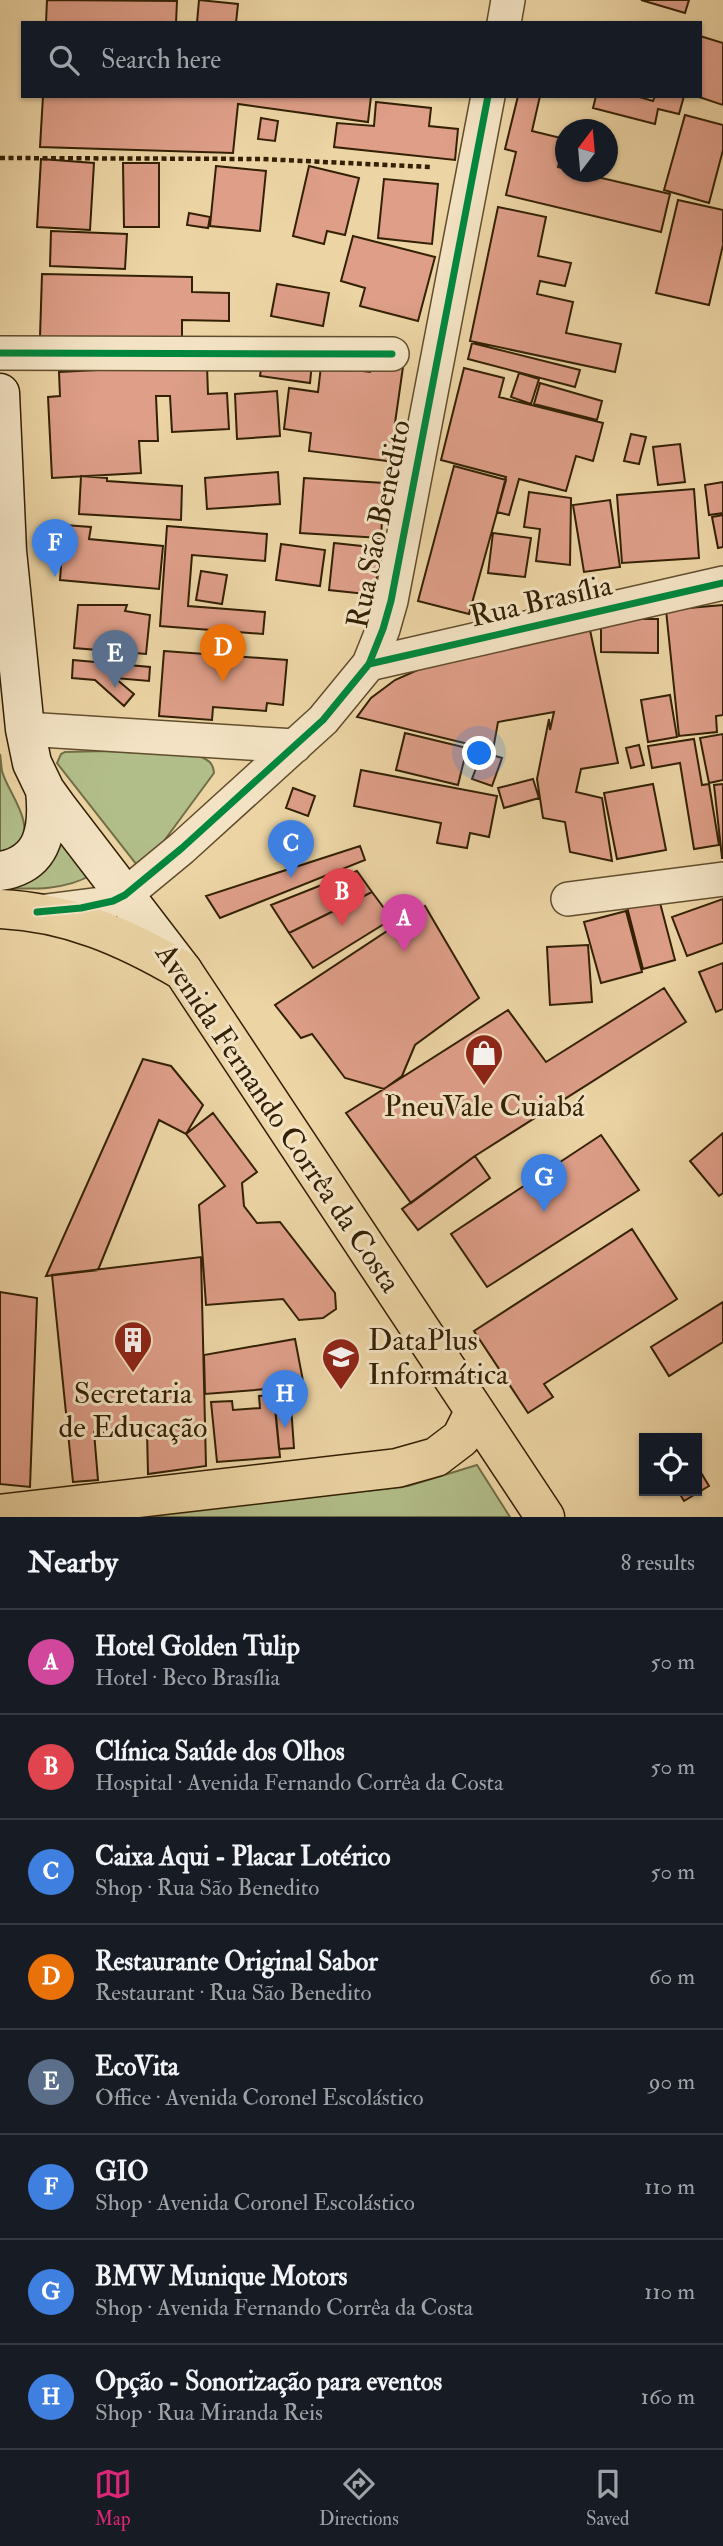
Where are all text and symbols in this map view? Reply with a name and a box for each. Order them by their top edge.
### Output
search box [21,21,702,98]
icon: search [45,41,83,79]
text: Search here [101,44,221,76]
north arrow [555,119,618,182]
street label: Rua São Benedito [339,416,419,632]
pin: F [32,519,78,577]
street label: Rua Brasília [466,567,616,635]
pin: D [200,624,246,682]
pin: E [92,630,138,688]
your location [462,736,496,770]
pin: C [268,820,314,878]
pin: B [319,868,365,926]
pin: A [381,894,427,952]
street label: Avenida Fernando Corrêa da Costa [147,936,409,1300]
shop icon: PneuVale Cuiabá [463,1032,505,1087]
place label: PneuVale Cuiabá [384,1088,585,1125]
pin: G [521,1154,567,1212]
building icon: Secretaria de Educação [112,1319,154,1374]
place label: DataPlus Informática [368,1322,509,1393]
school or university icon: DataPlus Informática [320,1336,362,1391]
pin: H [262,1370,308,1428]
place label: Secretaria de Educação [59,1375,207,1446]
map controls [639,1433,702,1496]
button: locate [639,1433,702,1496]
text: Nearby [28,1544,118,1581]
text: 8 results [620,1548,695,1577]
text: Hotel Golden Tulip [95,1631,300,1663]
text: A [44,1647,58,1676]
text: 50 m [651,1647,695,1676]
text: Hotel · Beco Brasília [95,1663,280,1692]
text: Clínica Saúde dos Olhos [95,1736,345,1768]
text: B [43,1752,59,1781]
text: 50 m [651,1752,695,1781]
text: Hospital · Avenida Fernando Corrêa da Costa [95,1768,504,1797]
text: Caixa Aqui - Placar Lotérico [95,1841,391,1873]
text: C [43,1857,59,1886]
text: 50 m [651,1857,695,1886]
text: Shop · Rua São Benedito [95,1873,319,1902]
text: Restaurante Original Sabor [95,1946,378,1978]
text: D [42,1962,60,1991]
text: 60 m [649,1962,695,1991]
text: Restaurant · Rua São Benedito [95,1978,372,2007]
text: EcoVita [95,2051,179,2083]
text: E [43,2067,59,2096]
text: 90 m [649,2067,695,2096]
text: Office · Avenida Coronel Escolástico [95,2083,423,2112]
text: GIO [95,2156,148,2188]
text: F [44,2172,58,2201]
text: 110 m [644,2172,695,2201]
text: Shop · Avenida Coronel Escolástico [95,2188,415,2217]
text: BMW Munique Motors [95,2261,347,2293]
text: G [41,2277,61,2306]
text: 110 m [644,2277,695,2306]
text: Shop · Avenida Fernando Corrêa da Costa [95,2293,473,2322]
text: Opção - Sonorização para eventos [95,2366,442,2398]
text: H [42,2382,60,2411]
text: 160 m [641,2382,695,2411]
text: Shop · Rua Miranda Reis [95,2398,323,2427]
tab: Map [94,2465,132,2531]
tab: Directions [319,2465,399,2531]
tab: Saved [586,2465,629,2531]

